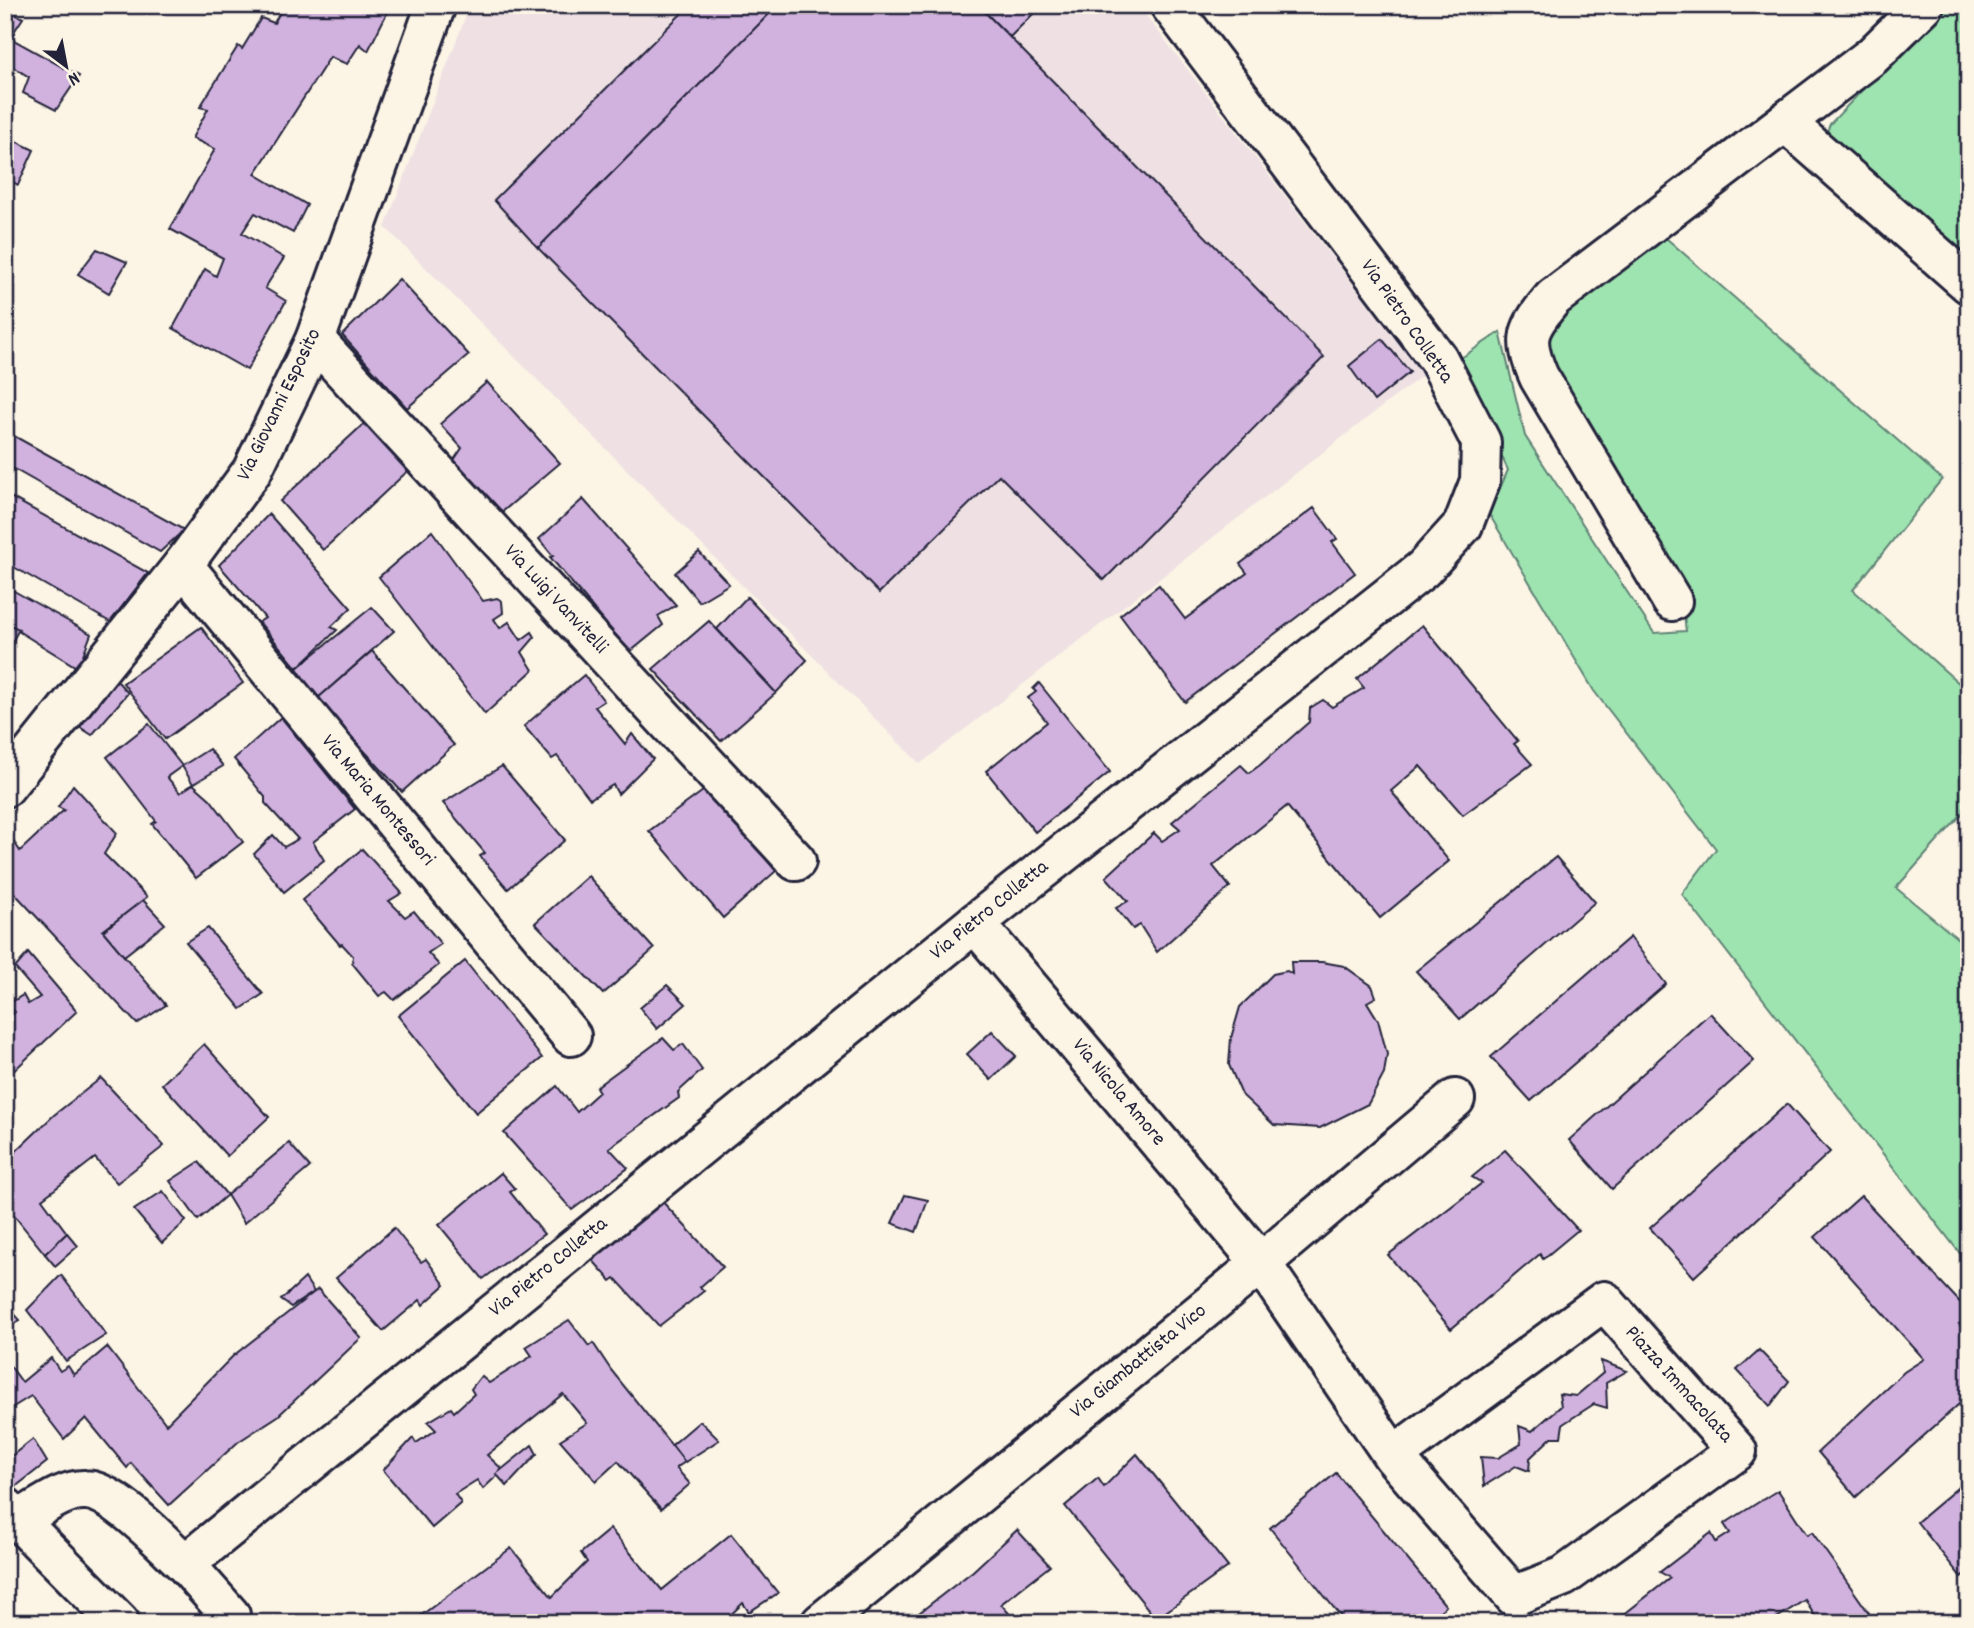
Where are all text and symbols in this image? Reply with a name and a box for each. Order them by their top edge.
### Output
north arrow [32,32,102,102]
text: N [62,64,84,91]
street label: Via Pietro Colletta [1352,254,1461,391]
street label: Via Giovanni Esposito [230,324,330,486]
street label: Via Luigi Vanvitelli [496,538,614,662]
street label: Via Maria Montessori [313,729,441,874]
street label: Via Pietro Colletta [924,853,1057,968]
street label: Via Nicola Amore [1064,1033,1172,1153]
street label: Via Pietro Colletta [483,1210,616,1325]
street label: Via Giambattista Vico [1064,1297,1214,1427]
street label: Piazza Immacolata [1617,1319,1740,1451]

